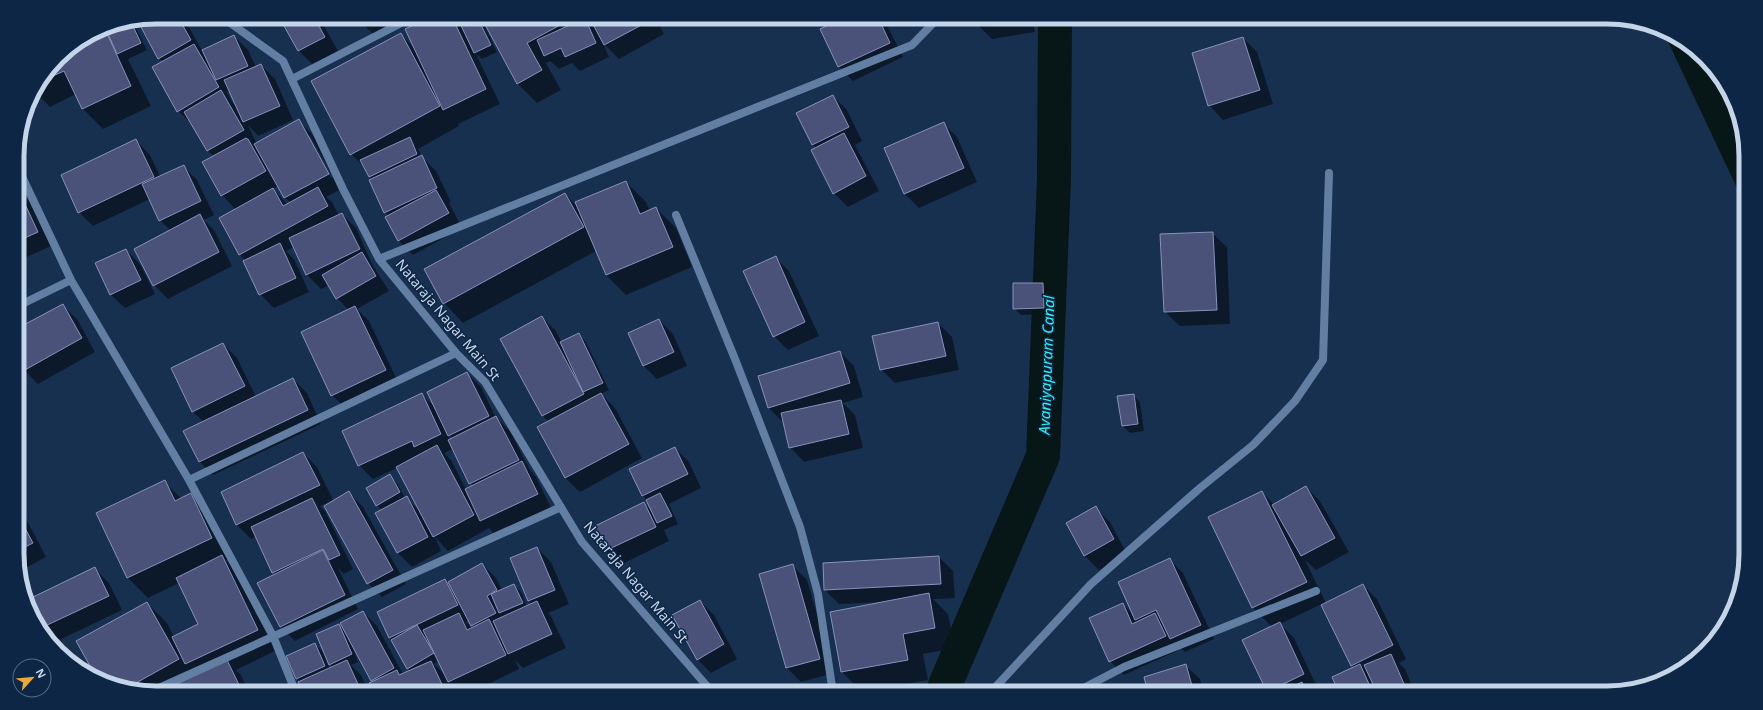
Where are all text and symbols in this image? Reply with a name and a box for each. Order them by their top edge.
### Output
street label: Nataraja Nagar Main St [392,255,505,385]
water label: Avaniyapuram Canal [1034,294,1058,436]
street label: Nataraja Nagar Main St [580,517,693,647]
north arrow [12,658,52,698]
text: N [33,666,50,681]

